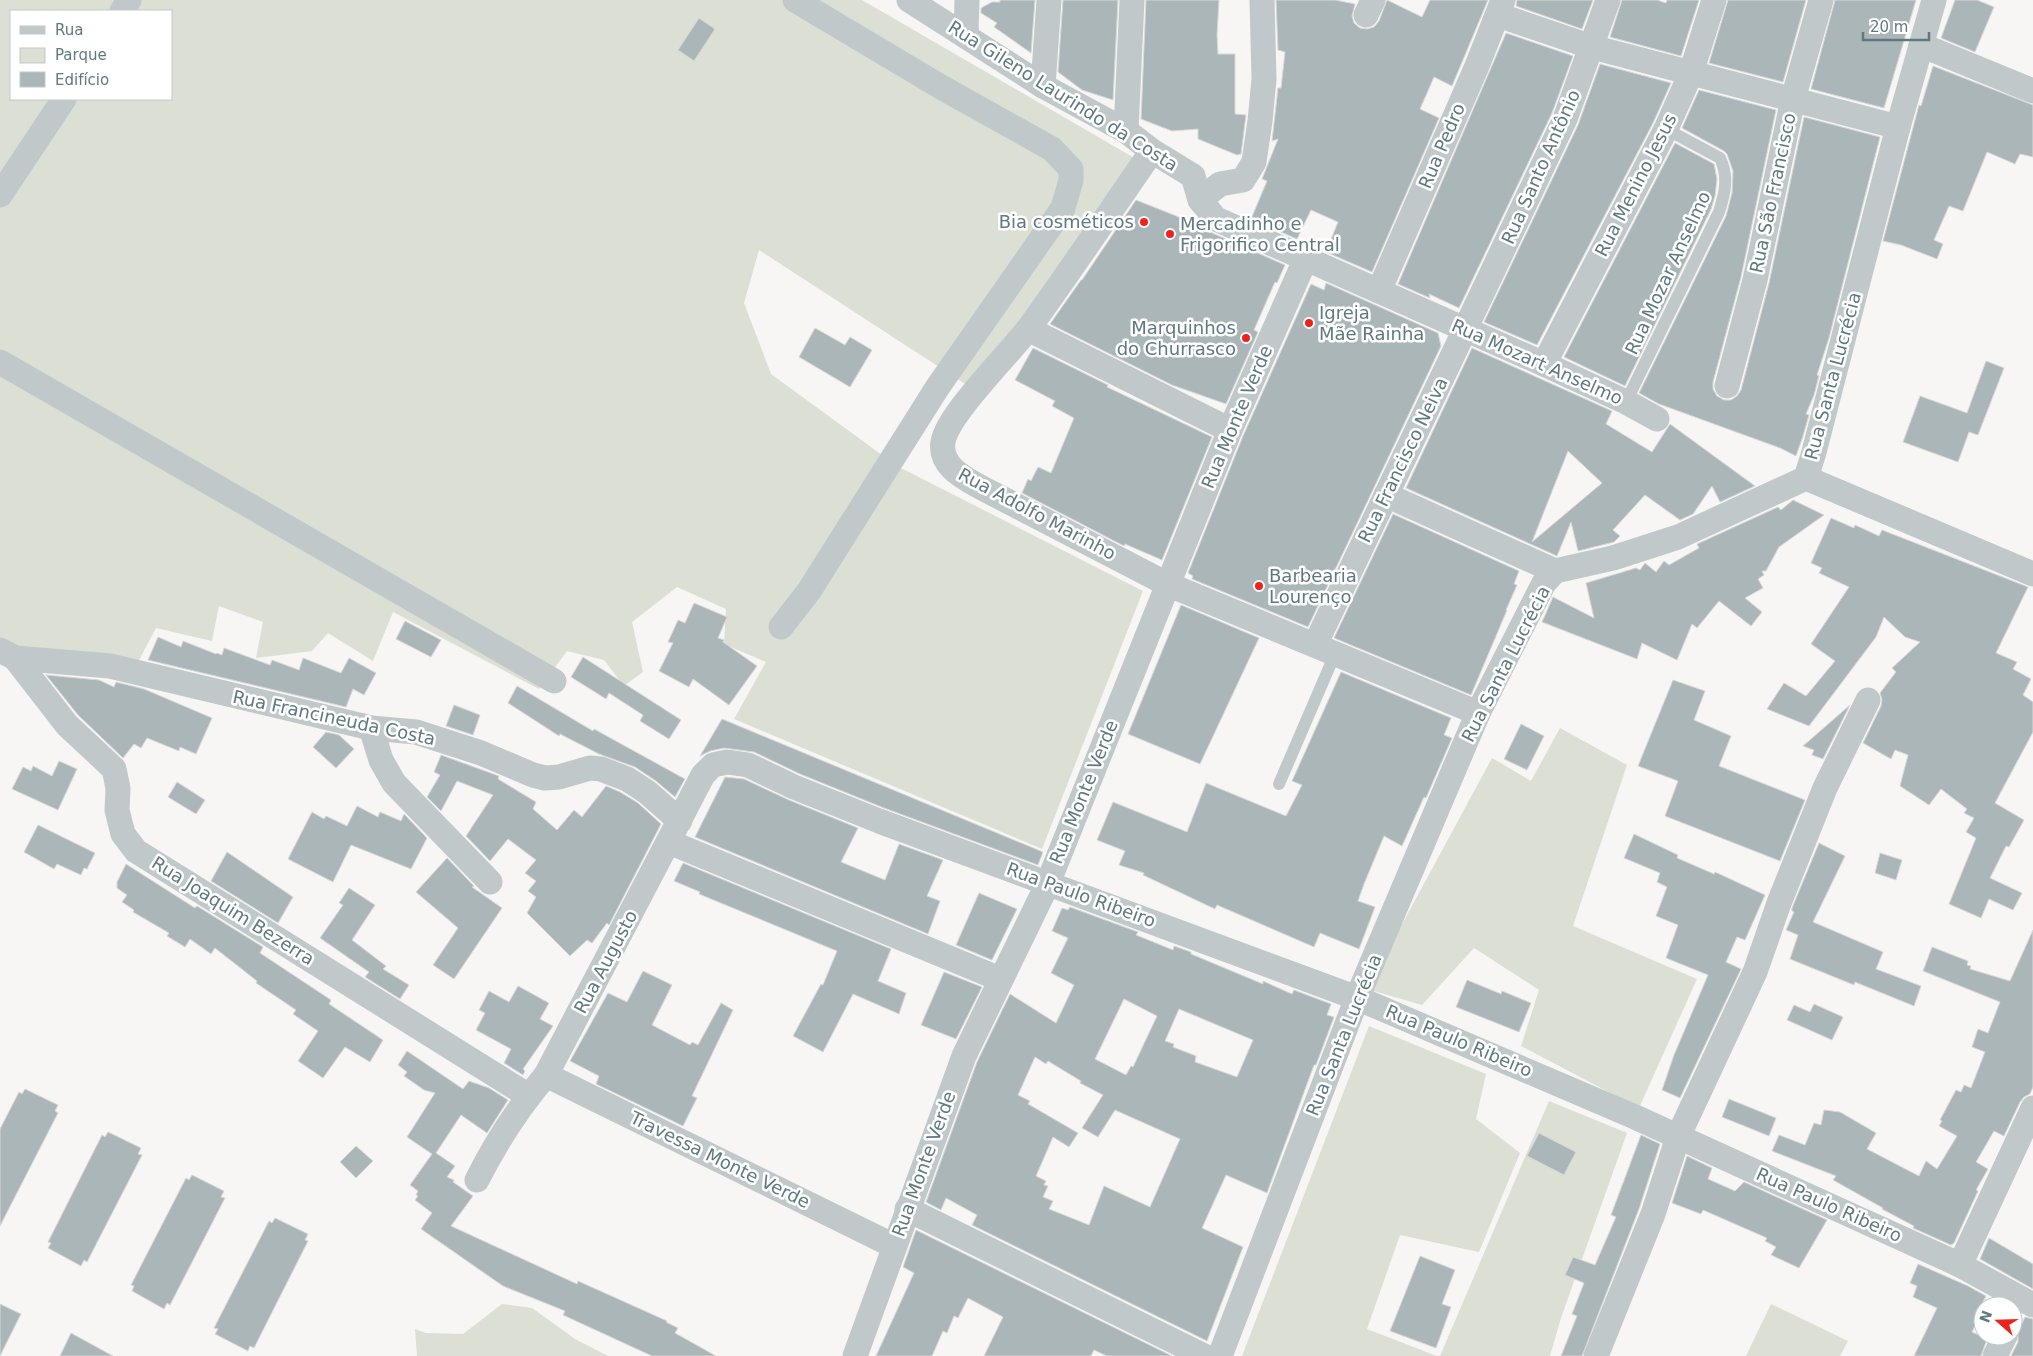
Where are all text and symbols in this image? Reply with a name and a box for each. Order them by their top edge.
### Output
legend [10,10,172,100]
scale bar [1863,10,1929,42]
street label: Rua Gileno Laurindo da Costa [945,16,1182,175]
text: 20 m [1870,18,1908,36]
text: Rua [55,21,83,39]
text: Parque [55,46,107,64]
text: Edifício [55,71,109,89]
street label: Rua Santo Antônio [1497,86,1584,247]
street label: Rua Pedro [1414,100,1469,192]
street label: Rua Menino Jesus [1590,110,1681,260]
street label: Rua São Francisco [1745,111,1800,275]
street label: Rua Mozar Anselmo [1620,188,1715,358]
place label: Bia cosméticos [999,211,1134,232]
place label: Mercadinho e Frigorifico Central [1180,213,1340,255]
marker: Bia cosméticos [1138,216,1150,228]
marker: Mercadinho e Frigorifico Central [1164,228,1176,240]
street label: Rua Santa Lucrécia [1800,290,1865,462]
place label: Igreja Mãe Rainha [1319,302,1424,344]
street label: Rua Mozart Anselmo [1449,314,1626,409]
place label: Marquinhos do Churrasco [1117,317,1236,359]
marker: Igreja Mãe Rainha [1303,317,1315,329]
marker: Marquinhos do Churrasco [1240,332,1252,344]
street label: Rua Monte Verde [1197,342,1276,491]
street label: Rua Francisco Neiva [1353,374,1452,546]
street label: Rua Adolfo Marinho [955,463,1119,564]
place label: Barbearia Lourenço [1269,565,1357,607]
marker: Barbearia Lourenço [1253,580,1265,592]
street label: Rua Santa Lucrécia [1457,582,1554,745]
street label: Rua Francineuda Costa [231,686,437,749]
street label: Rua Monte Verde [1045,717,1122,867]
street label: Rua Joaquim Bezerra [148,852,318,969]
street label: Rua Paulo Ribeiro [1004,858,1159,931]
street label: Rua Augusto [570,907,642,1017]
street label: Rua Santa Lucrécia [1301,951,1386,1119]
street label: Rua Paulo Ribeiro [1383,1000,1536,1081]
street label: Rua Monte Verde [887,1088,960,1239]
street label: Travessa Monte Verde [626,1106,814,1212]
street label: Rua Paulo Ribeiro [1753,1163,1905,1246]
north arrow [1973,1296,2023,1346]
text: N [1976,1308,1995,1325]

